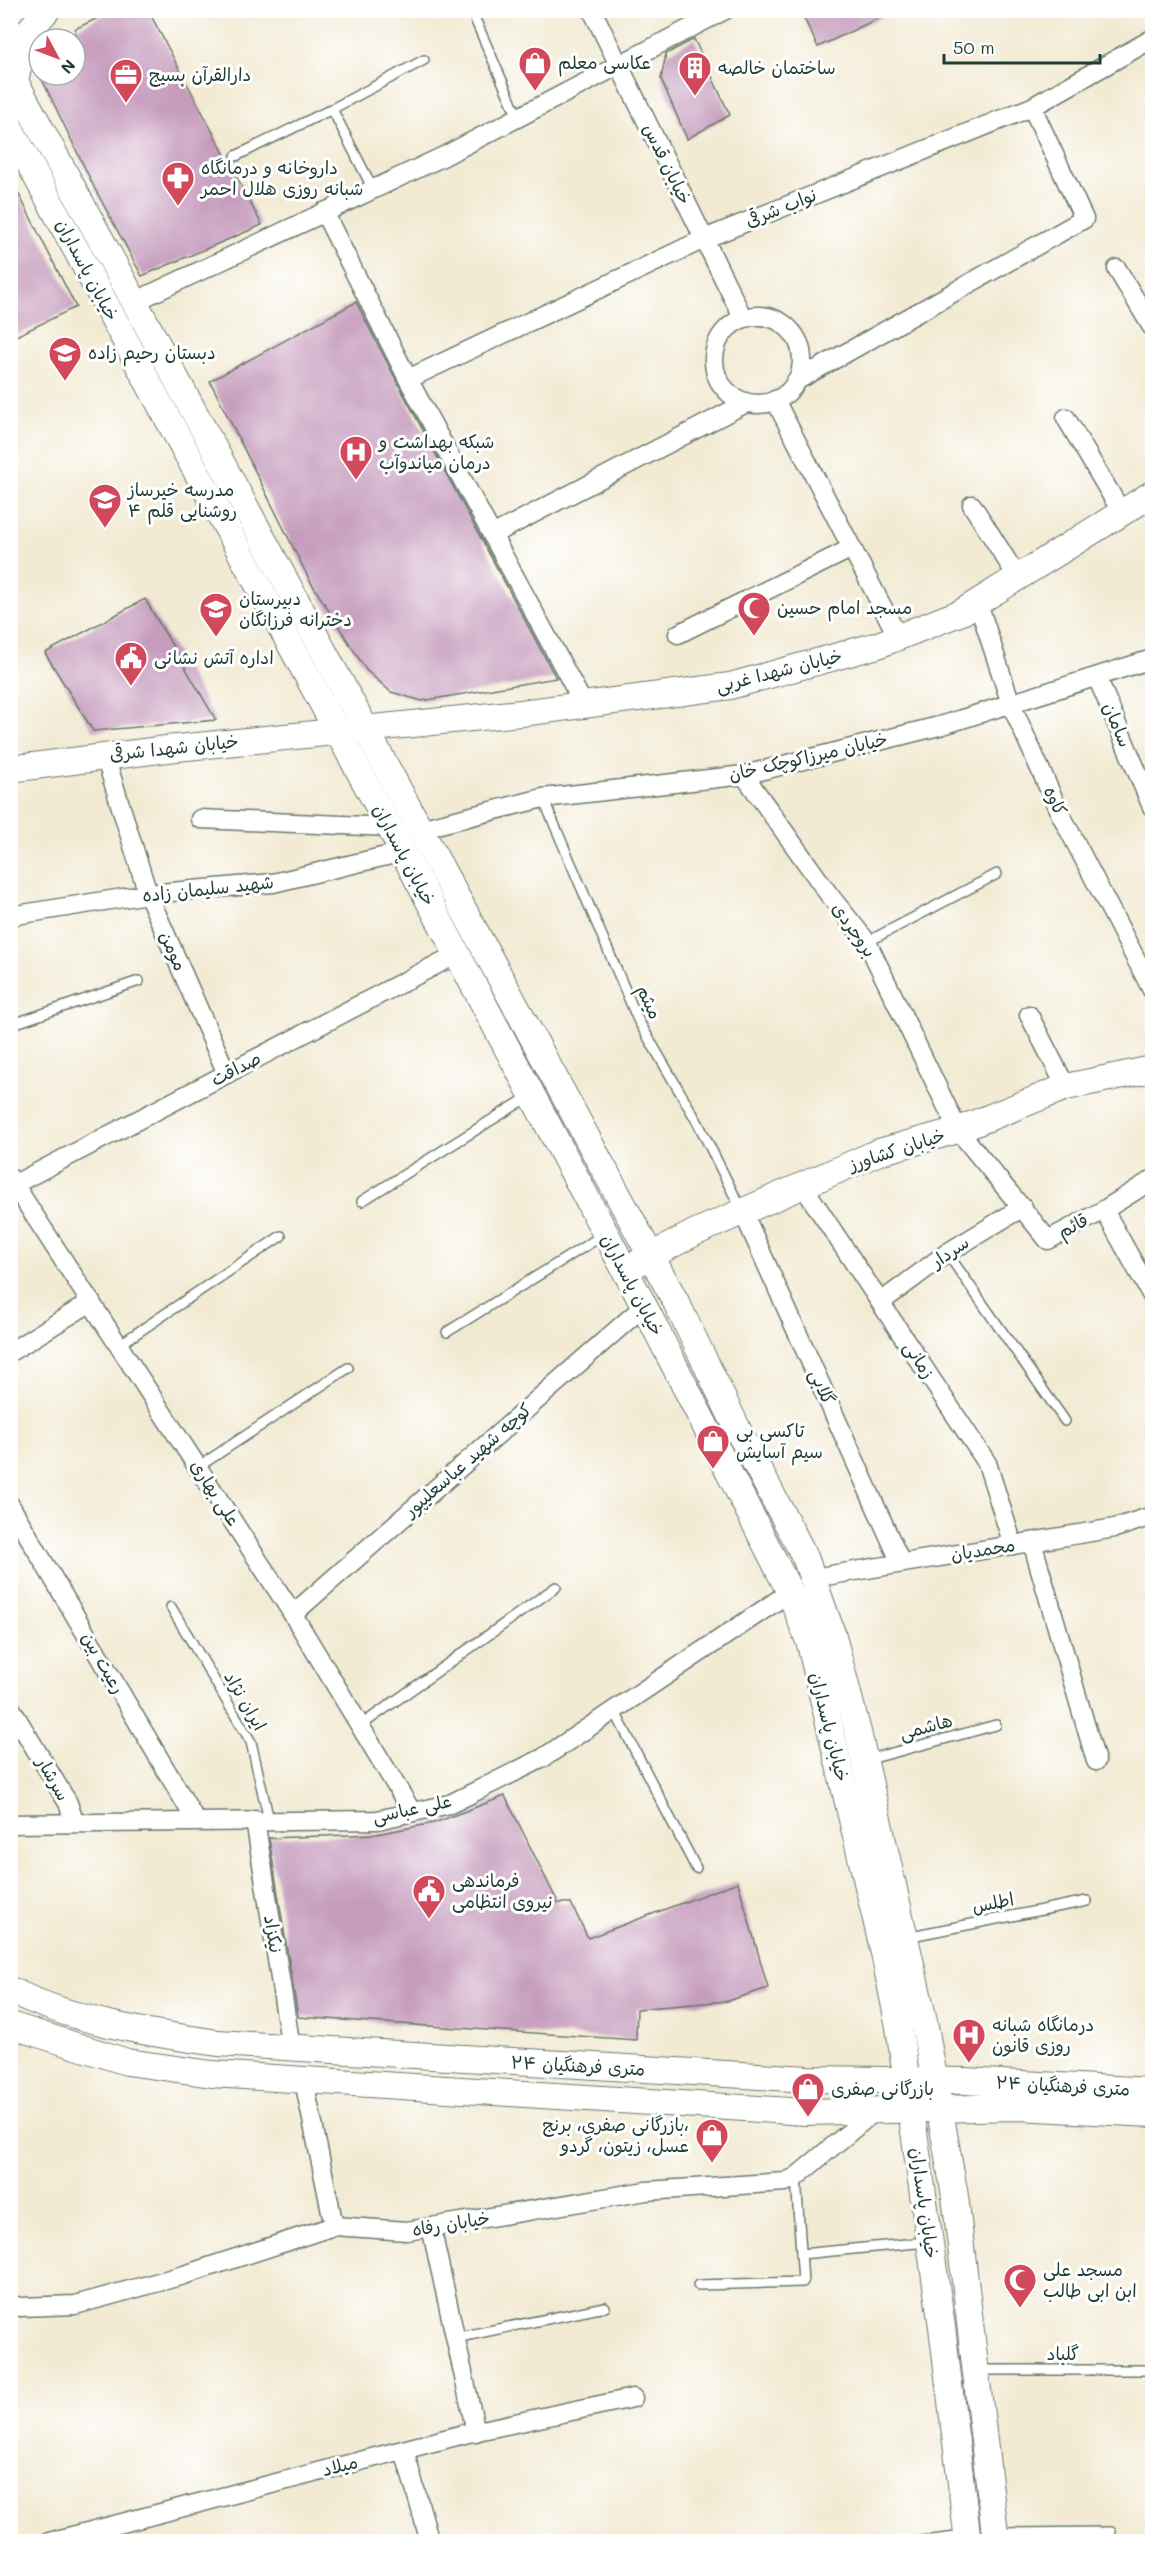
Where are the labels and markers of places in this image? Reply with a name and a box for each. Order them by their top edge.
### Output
shop icon: عکاسی معلم [517,45,553,92]
place label: عکاسی معلم [558,50,651,77]
building icon: ساختمان خالصه [677,50,713,97]
place label: ساختمان خالصه [718,55,836,79]
office icon: دارالقرآن بسیج [108,57,144,104]
place label: دارالقرآن بسیج [149,62,251,87]
place label: داروخانه و درمانگاه شبانه روزی هلال احمر [199,155,363,200]
pharmacy icon: داروخانه و درمانگاه شبانه روزی هلال احمر [160,160,196,207]
school or university icon: دبستان رحیم زاده [47,335,83,382]
place label: دبستان رحیم زاده [88,340,216,367]
place label: شبکه بهداشت و درمان میاندوآب [377,429,494,474]
hospital icon: شبکه بهداشت و درمان میاندوآب [338,434,374,481]
place label: مدرسه خیرساز روشنایی قلم ۴ [126,477,237,525]
school or university icon: مدرسه خیرساز روشنایی قلم ۴ [87,482,123,529]
place label: دبیرستان دخترانه فرزانگان [239,586,352,631]
mosque icon: مسجد امام حسین [736,590,772,637]
school or university icon: دبیرستان دخترانه فرزانگان [198,591,234,638]
place label: مسجد امام حسین [777,595,912,622]
public building icon: اداره آتش نشانی [113,640,149,687]
place label: اداره آتش نشانی [154,645,274,669]
place label: تاکسی بی سیم آسایش [736,1418,823,1466]
shop icon: تاکسی بی سیم آسایش [695,1423,731,1470]
place label: فرماندهی نیروی انتظامی [452,1868,552,1913]
public building icon: فرماندهی نیروی انتظامی [411,1873,447,1920]
place label: درمانگاه شبانه روزی قانون [992,2012,1094,2057]
hospital icon: درمانگاه شبانه روزی قانون [951,2017,987,2064]
shop icon: بازرگانی صفری [790,2071,826,2118]
place label: بازرگانی صفری [831,2076,934,2100]
place label: بازرگانی صفری، برنج، عسل، زیتون، گردو [543,2112,689,2157]
shop icon: بازرگانی صفری، برنج، عسل، زیتون، گردو [694,2117,730,2164]
place label: مسجد علی ابن ابی طالب [1043,2257,1137,2302]
mosque icon: مسجد علی ابن ابی طالب [1002,2262,1038,2309]

